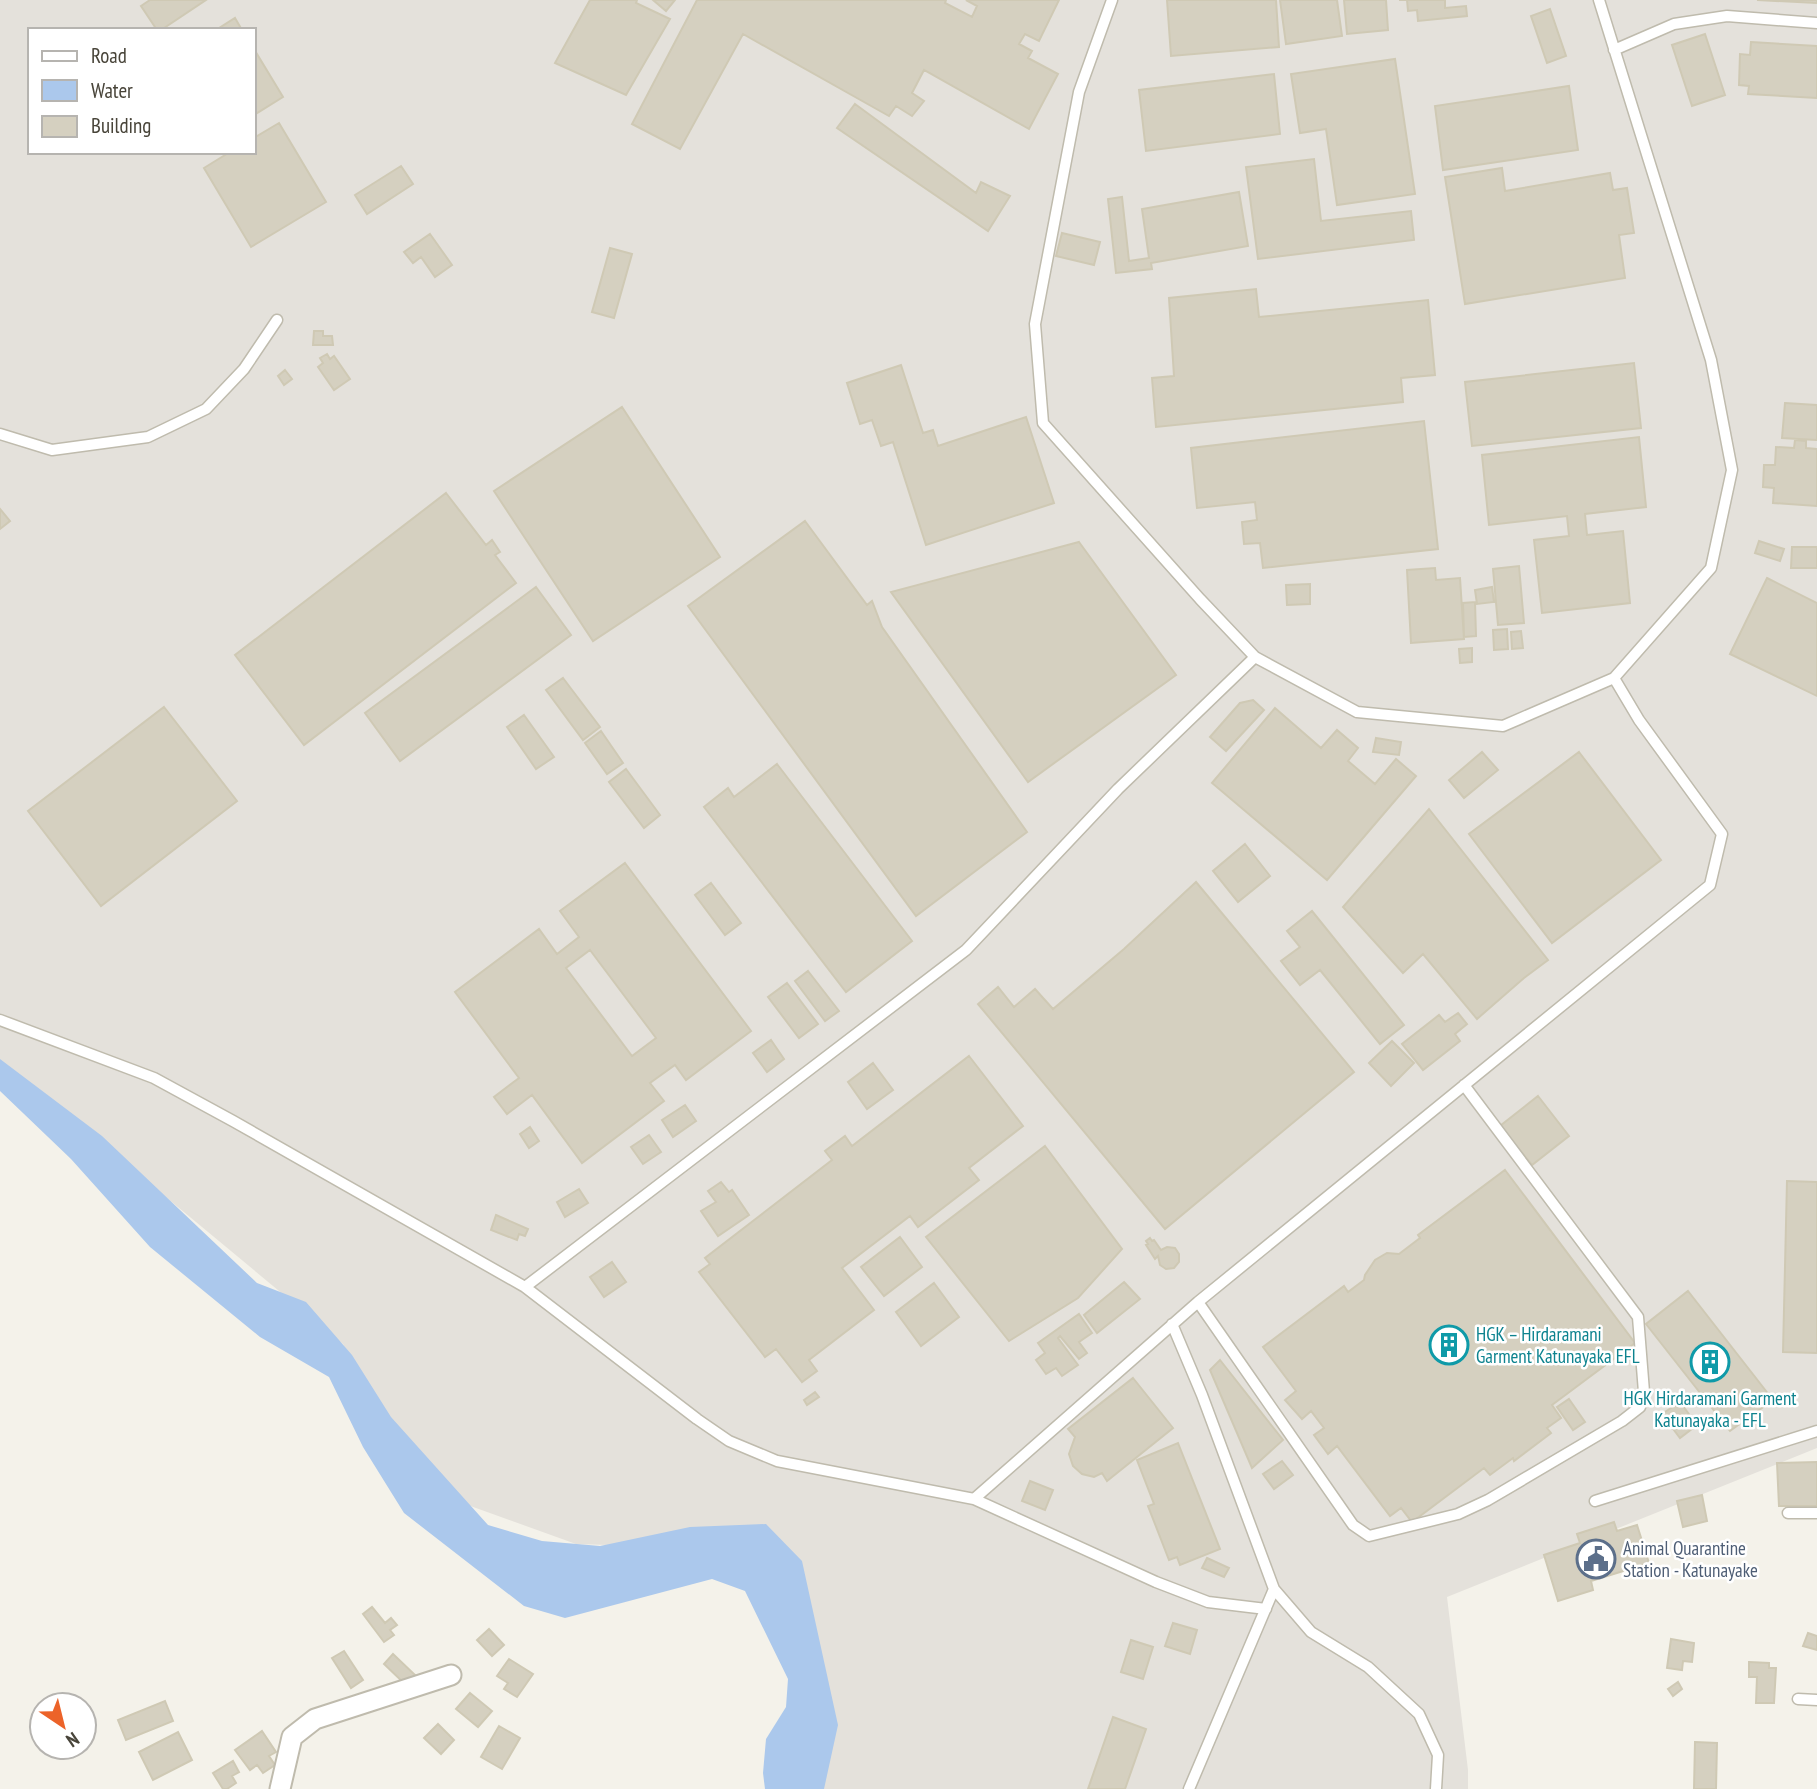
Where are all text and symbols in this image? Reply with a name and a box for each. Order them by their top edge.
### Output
legend [28,28,256,154]
text: Road [91,42,127,69]
text: Water [91,77,133,104]
text: Building [91,112,151,139]
place label: HGK – Hirdaramani Garment Katunayaka EFL [1476,1322,1640,1368]
building icon: HGK – Hirdaramani Garment Katunayaka EFL [1428,1324,1470,1366]
building icon: HGK Hirdaramani Garment Katunayaka - EFL [1689,1341,1731,1383]
place label: HGK Hirdaramani Garment Katunayaka - EFL [1623,1386,1797,1432]
place label: Animal Quarantine Station - Katunayake [1623,1536,1758,1582]
public building icon: Animal Quarantine Station - Katunayake [1575,1538,1617,1580]
north arrow [28,1691,98,1761]
text: N [62,1727,84,1753]

